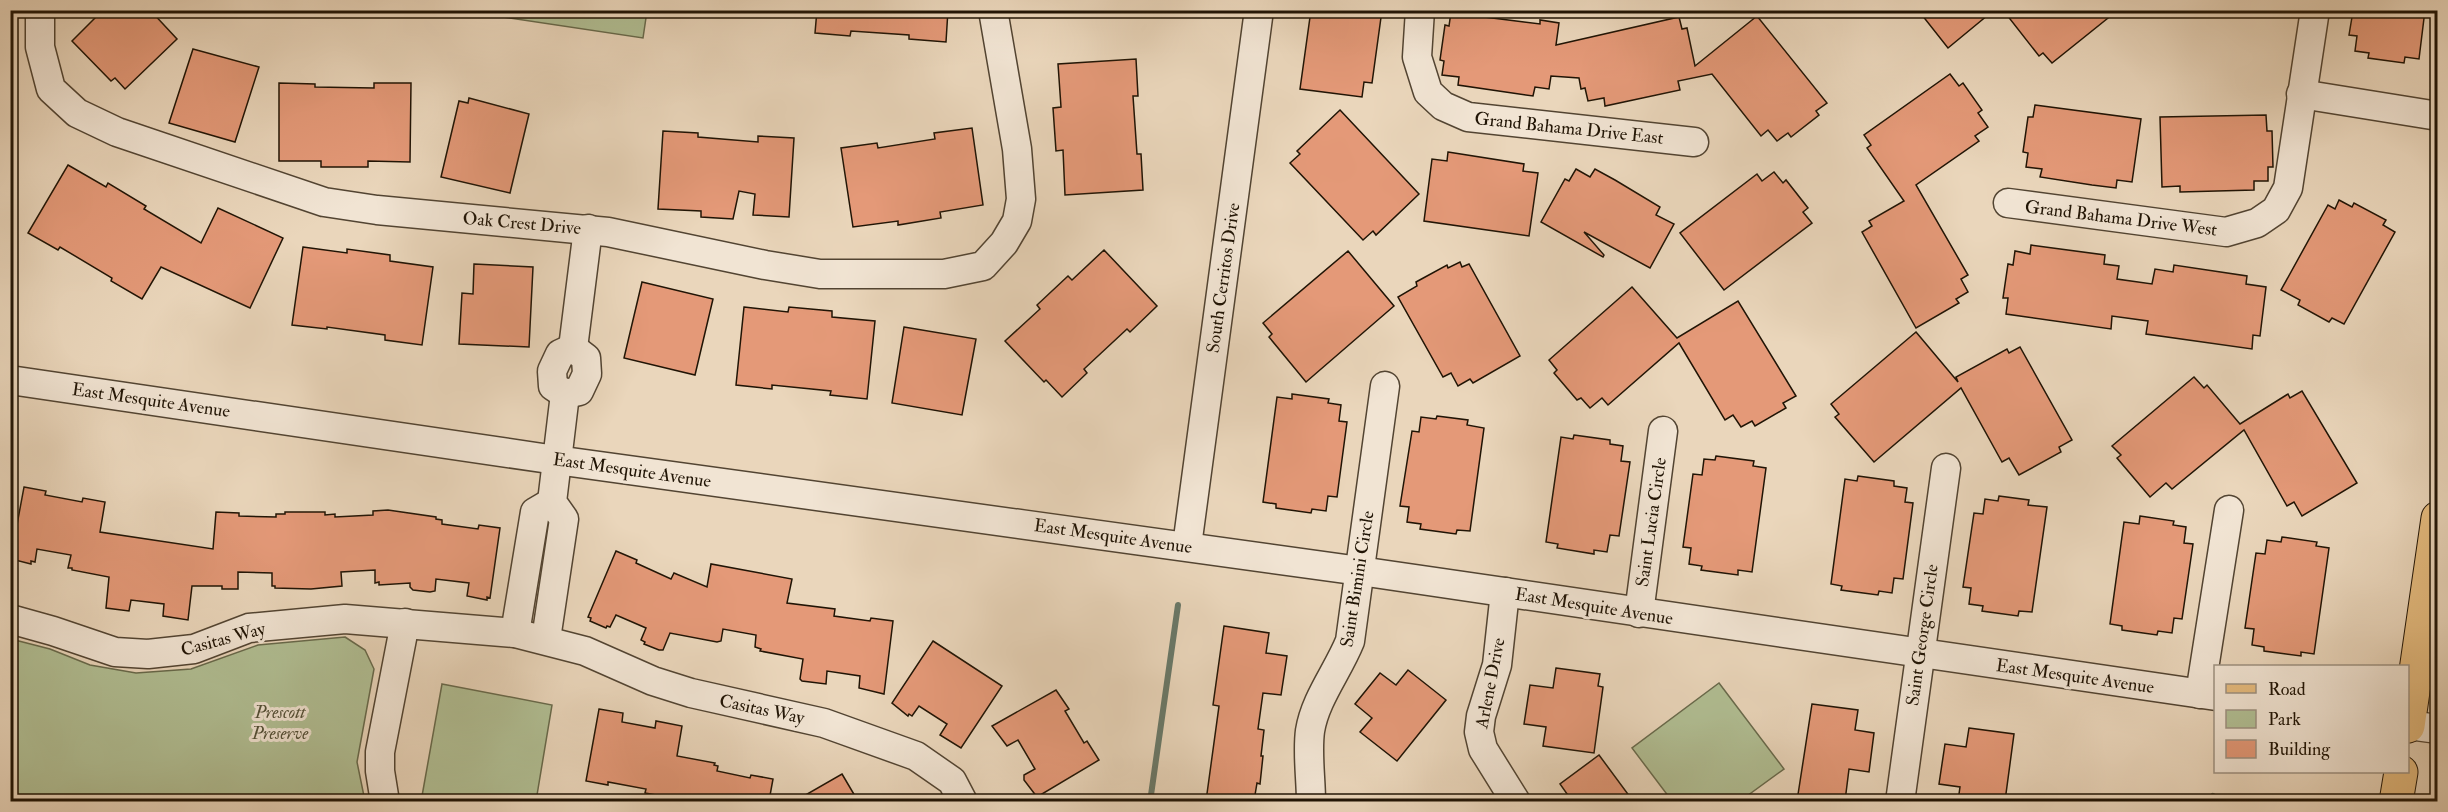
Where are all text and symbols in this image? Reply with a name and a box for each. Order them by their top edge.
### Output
street label: Grand Bahama Drive East [1473,107,1665,150]
street label: Grand Bahama Drive West [2023,195,2219,242]
street label: South Cerritos Drive [1202,201,1245,355]
street label: Oak Crest Drive [462,207,583,240]
street label: East Mesquite Avenue [70,378,232,423]
street label: East Mesquite Avenue [551,448,713,493]
street label: Saint Lucia Circle [1631,455,1672,588]
street label: Saint Bimini Circle [1335,509,1380,649]
street label: East Mesquite Avenue [1032,514,1194,559]
street label: Saint George Circle [1901,562,1944,707]
street label: East Mesquite Avenue [1513,583,1675,630]
street label: Casitas Way [178,617,269,662]
street label: Arlene Drive [1470,635,1511,731]
street label: East Mesquite Avenue [1994,654,2156,699]
legend [2214,665,2409,773]
text: Road [2268,678,2306,701]
street label: Casitas Way [717,689,808,730]
park label: Prescott Preserve [251,701,309,745]
text: Park [2268,708,2301,731]
text: Building [2268,738,2331,761]

